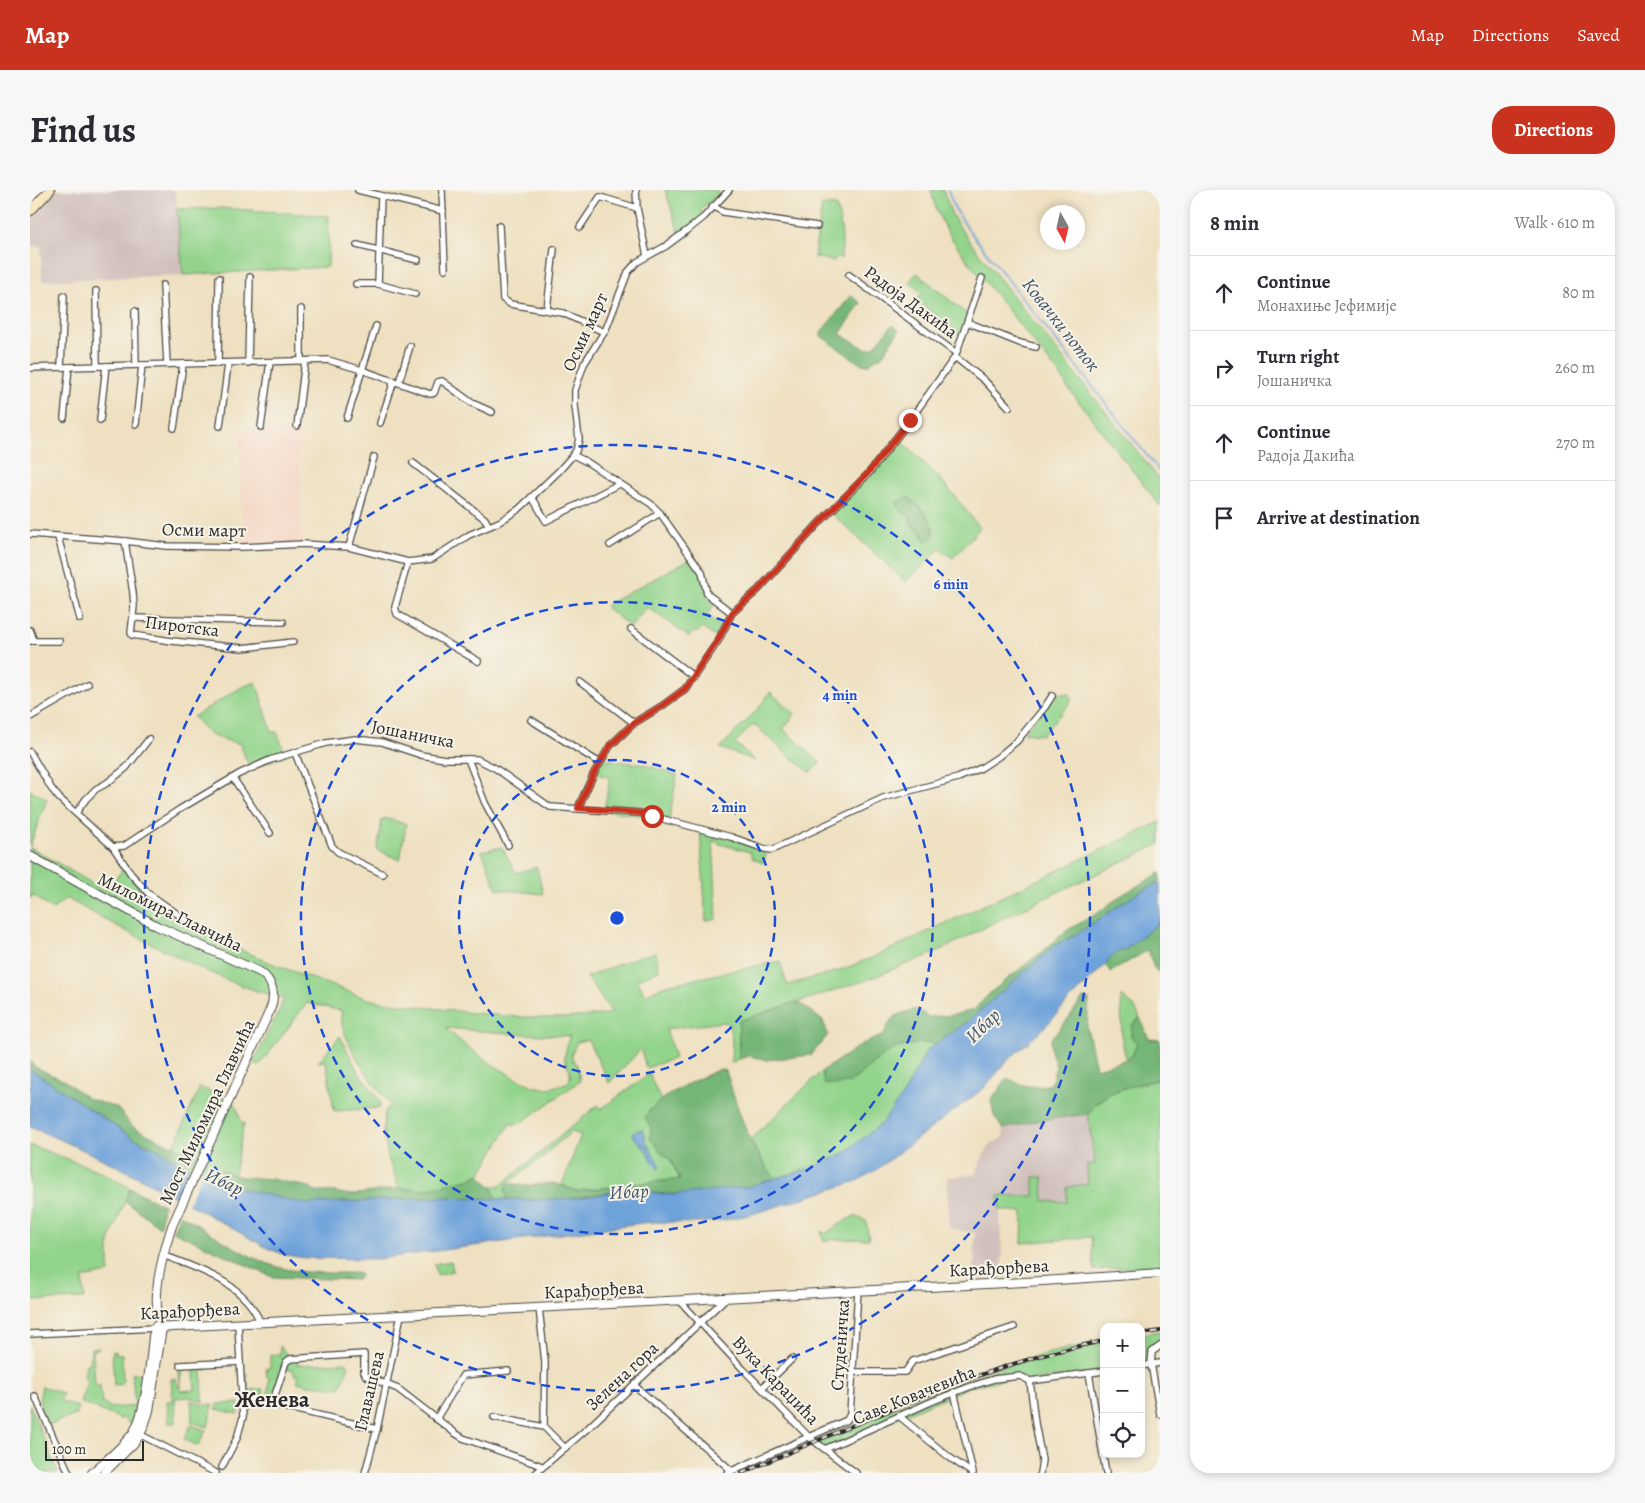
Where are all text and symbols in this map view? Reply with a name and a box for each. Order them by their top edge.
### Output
text: Map [25,19,69,51]
text: Map [1411,23,1444,47]
text: Directions [1472,23,1549,47]
text: Saved [1577,23,1620,47]
text: Find us [30,106,136,154]
button: Directions [1492,106,1615,154]
north arrow [1040,205,1085,250]
text: 8 min [1210,209,1259,237]
text: Walk · 610 m [1515,212,1595,234]
street label: Радоја Дакића [860,260,963,344]
text: Continue [1257,269,1331,295]
water label: Ковачки поток [1016,273,1106,378]
icon: ahead [1210,279,1238,307]
text: 80 m [1562,282,1595,304]
street label: Осми март [556,289,614,375]
text: Монахиње Јефимије [1257,295,1397,317]
text: Turn right [1257,344,1339,370]
icon: right [1210,354,1238,382]
text: 260 m [1555,357,1595,379]
text: Јошаничка [1257,370,1332,392]
route end [899,409,922,432]
text: Continue [1257,419,1331,445]
icon: ahead [1210,429,1238,457]
text: 270 m [1556,432,1595,454]
text: Радоја Дакића [1257,445,1355,467]
icon: arrive [1210,504,1238,532]
text: Arrive at destination [1257,505,1420,531]
street label: Осми март [162,517,246,543]
text: 6 min [934,574,969,594]
street label: Пиротска [143,610,221,643]
text: 4 min [822,685,858,705]
street label: Јошаничка [369,714,457,754]
text: 2 min [711,797,747,817]
route start [641,805,664,828]
street label: Миломира Главчића [94,866,247,958]
centre of rings [608,909,626,927]
water label: Ибар [960,1003,1006,1049]
street label: Мост Миломира Главчића [153,1015,261,1209]
water label: Ибар [201,1162,248,1202]
water label: Ибар [609,1178,650,1206]
street label: Карађорђева [948,1253,1050,1283]
street label: Карађорђева [543,1275,645,1305]
street label: Карађорђева [139,1296,241,1326]
street label: Студеничка [825,1298,855,1391]
map controls [1100,1323,1145,1458]
button: + [1100,1323,1145,1368]
street label: Вука Караџића [727,1330,825,1430]
street label: Зелена гора [580,1336,664,1416]
street label: Главашева [348,1348,390,1434]
street label: Саве Ковачевића [849,1359,980,1431]
button: − [1100,1368,1145,1413]
district label: Женева [234,1385,310,1415]
button: locate [1100,1413,1145,1458]
scale bar [45,1438,144,1461]
text: 100 m [52,1440,86,1459]

